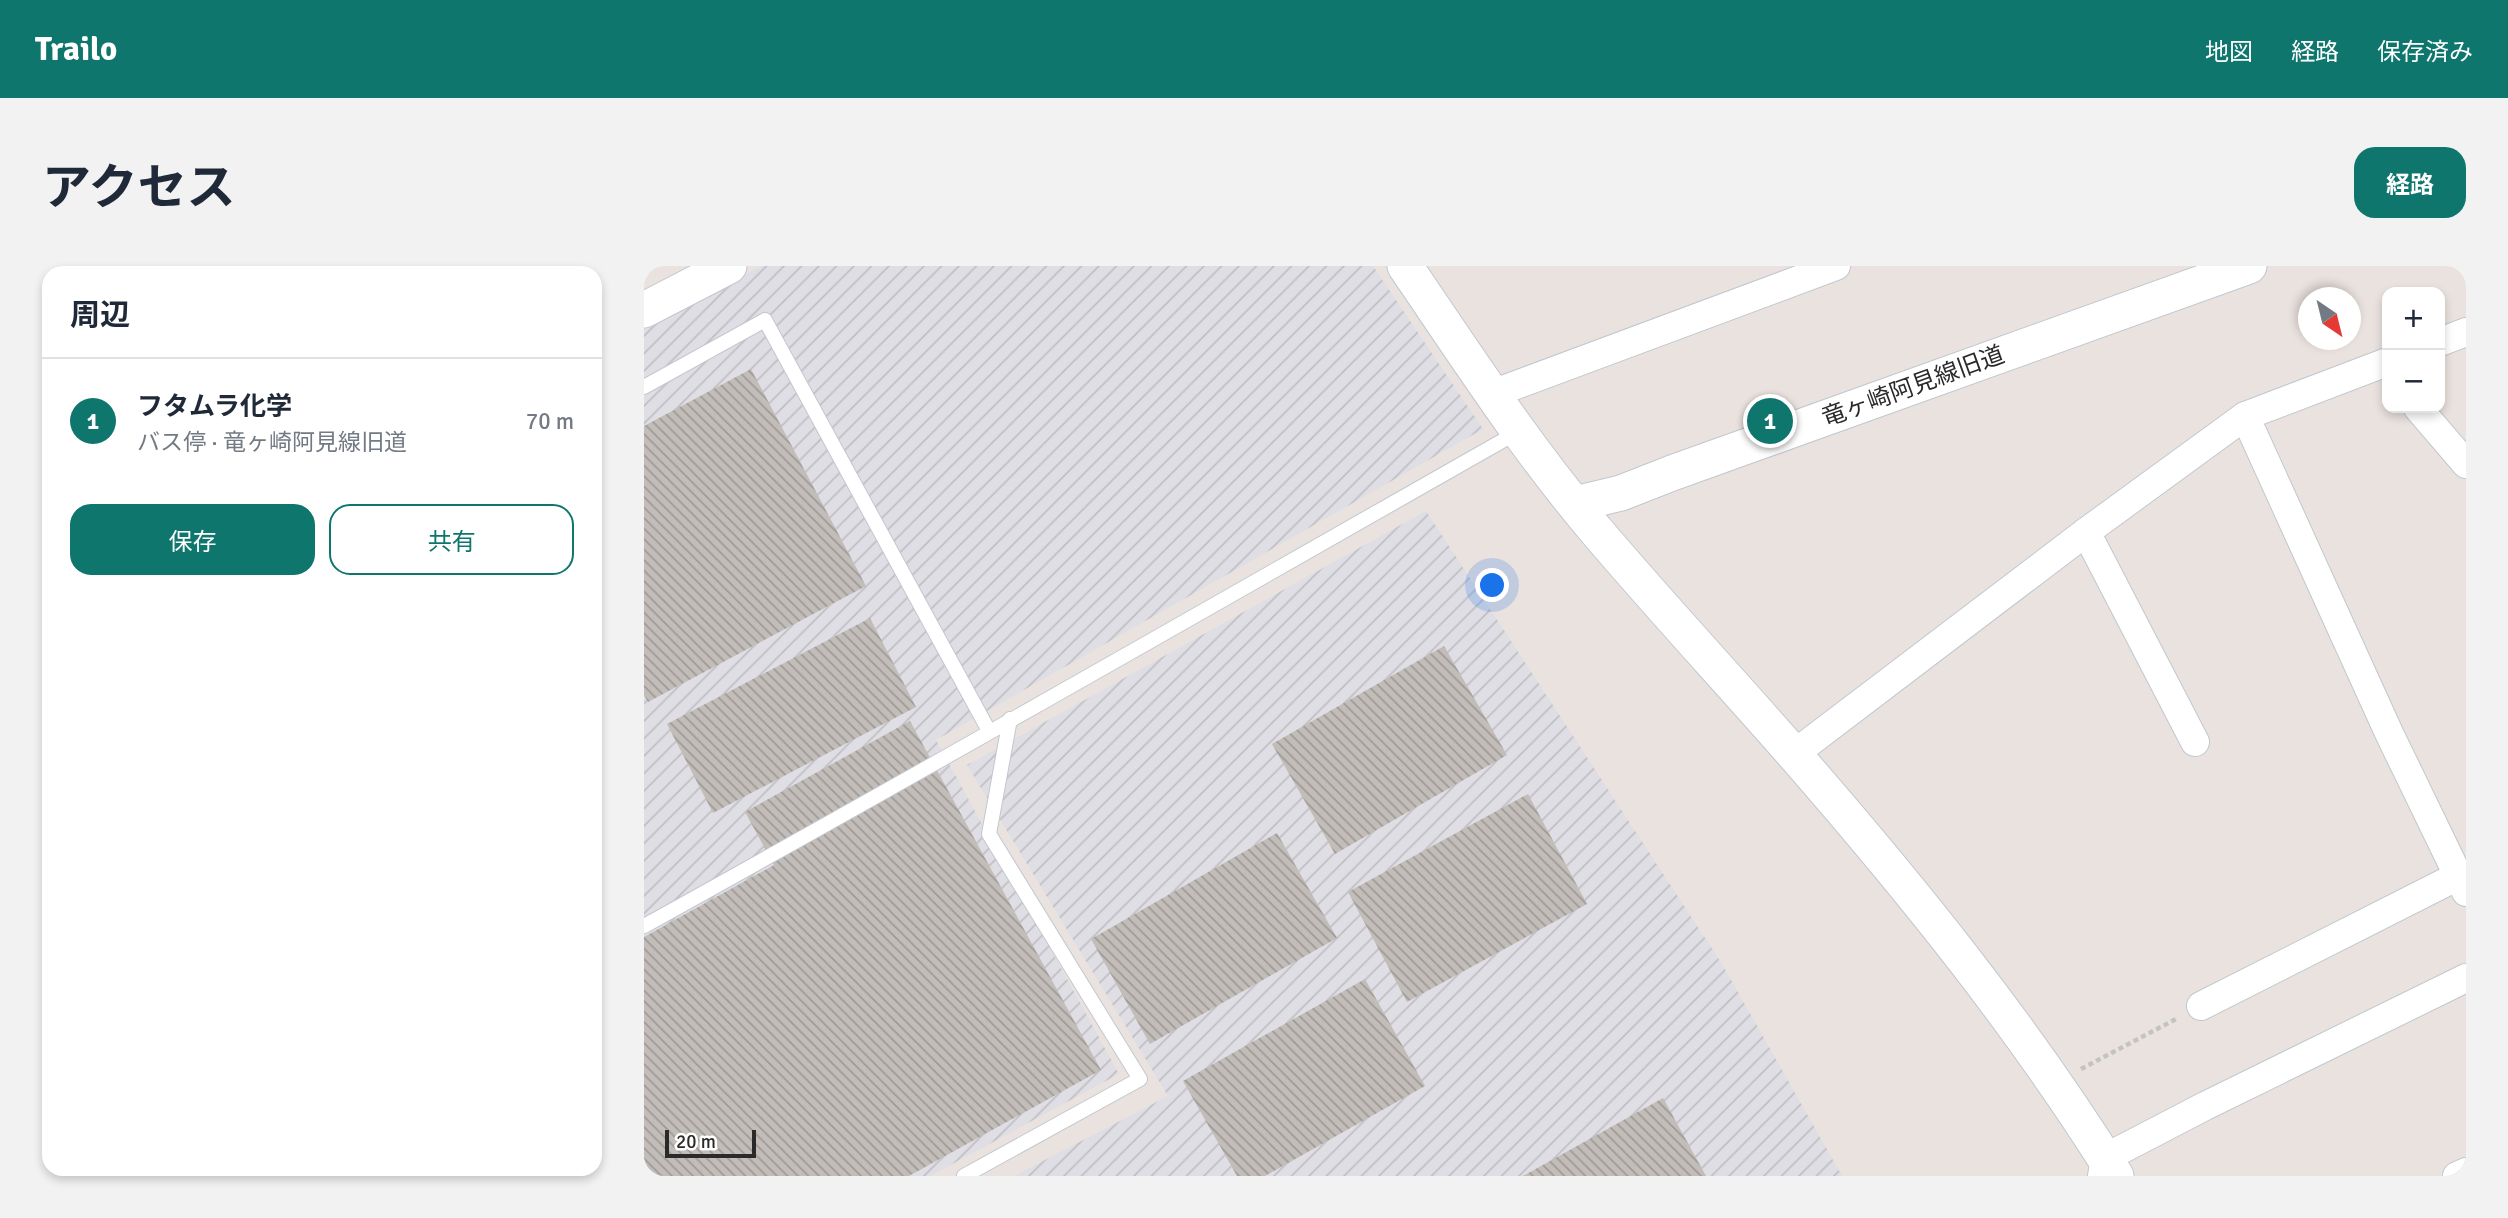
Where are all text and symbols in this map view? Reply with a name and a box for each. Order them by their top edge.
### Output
text: Trailo [35,29,117,70]
text: 地図 [2205,37,2253,67]
text: 経路 [2291,37,2339,67]
text: 保存済み [2377,37,2473,67]
button: 経路 [2354,147,2466,218]
text: アクセス [42,158,236,218]
north arrow [2298,287,2361,350]
map controls [2382,287,2445,413]
button: + [2382,287,2445,350]
text: 周辺 [70,297,130,334]
street label: 竜ヶ崎阿見線旧道 [1818,339,2008,433]
button: − [2382,350,2445,413]
text: フタムラ化学 [137,391,292,423]
pin: 1 [1747,395,1793,447]
text: 1 [87,407,99,436]
text: 70 m [526,407,574,436]
text: バス停 · 竜ヶ崎阿見線旧道 [137,428,407,457]
button: 保存 [70,504,315,575]
button: 共有 [329,504,574,575]
your location [1475,568,1509,602]
scale bar [665,1127,756,1159]
text: 20 m [676,1130,716,1154]

